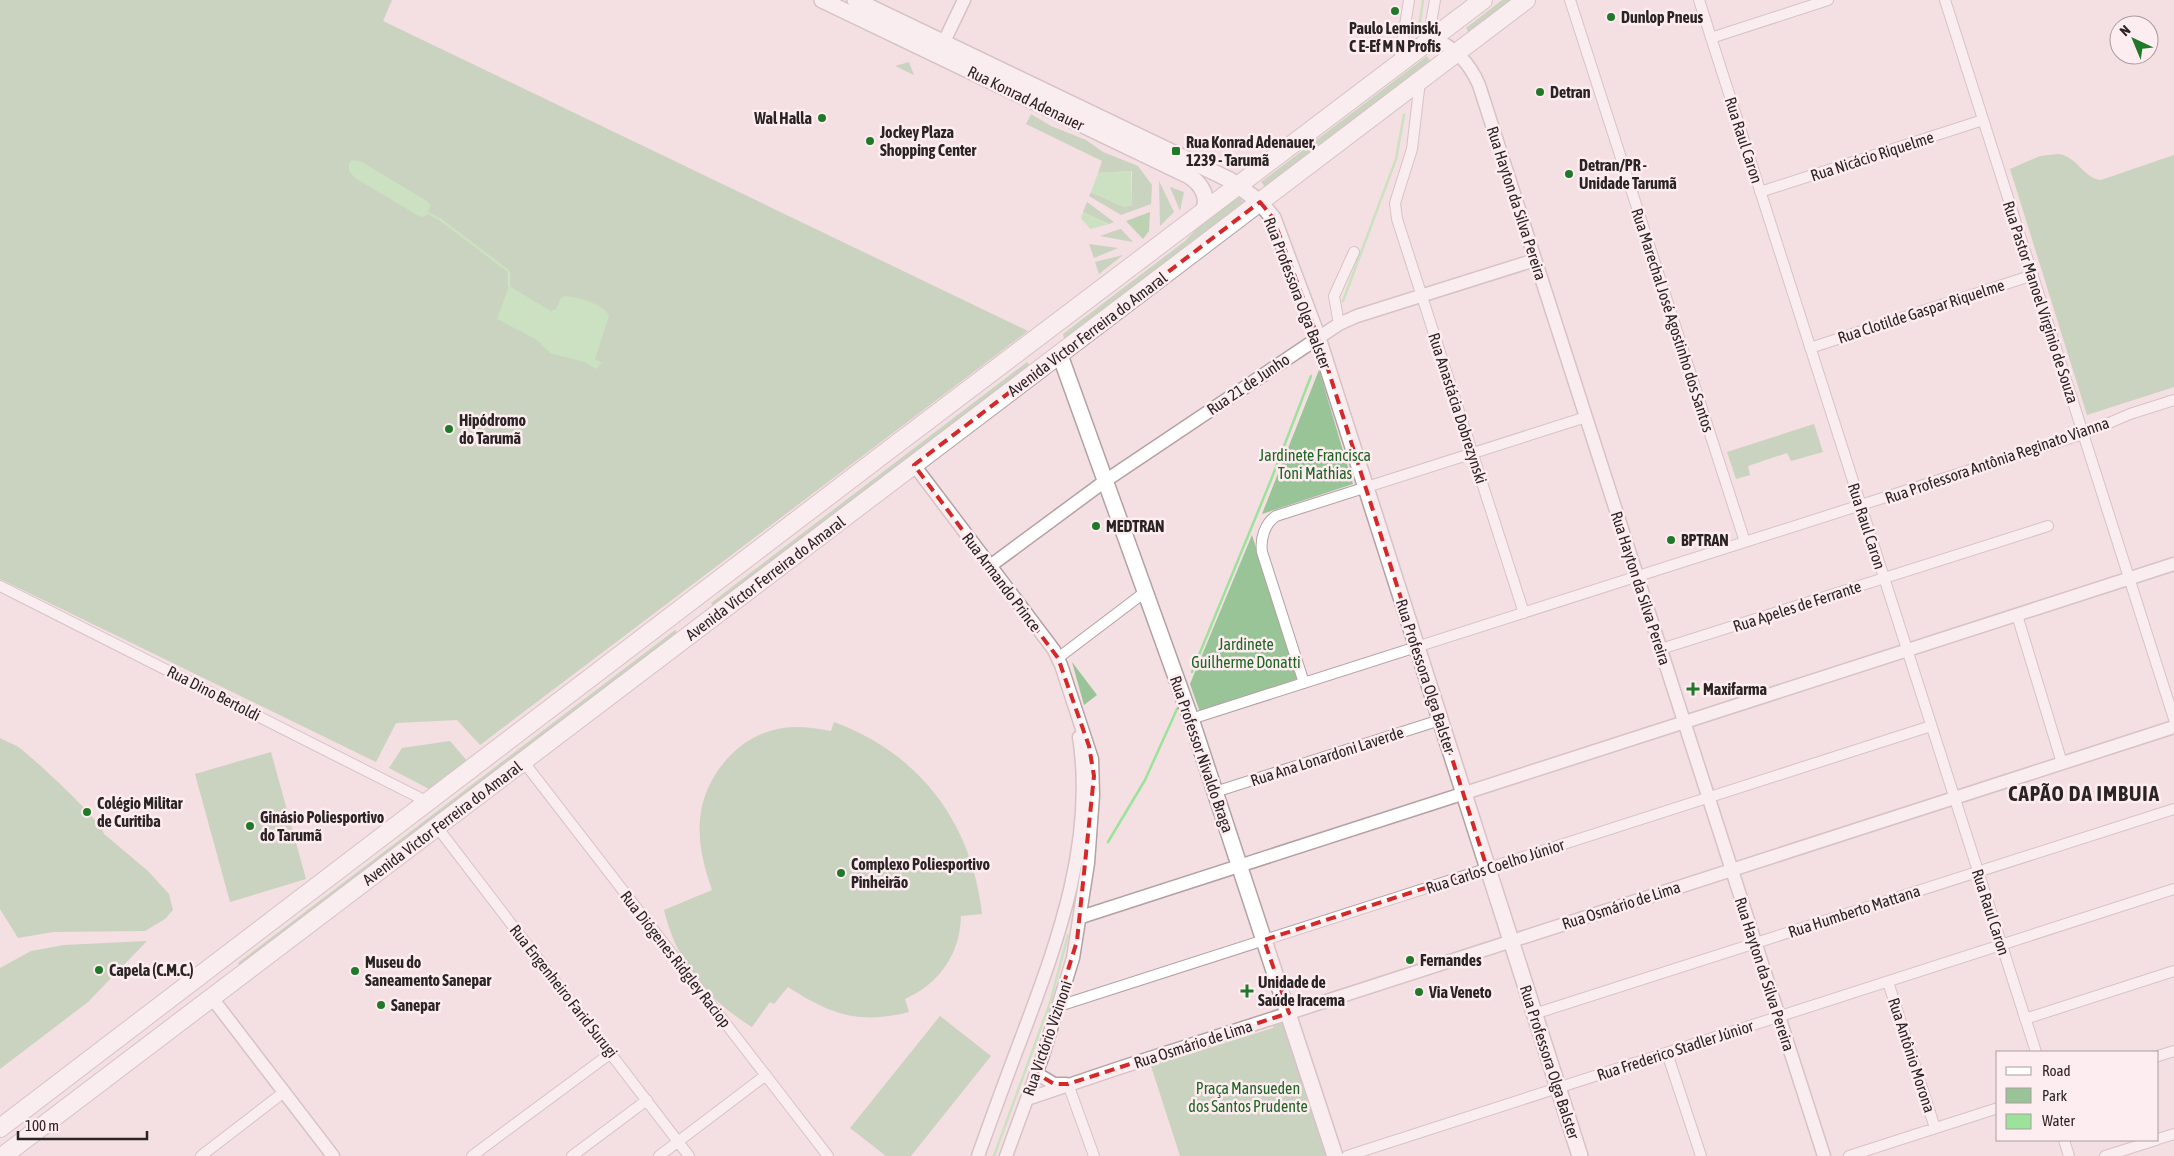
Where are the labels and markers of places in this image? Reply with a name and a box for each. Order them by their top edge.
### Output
marker: Paulo Leminski, C E-Ef M N Profis [1389,5,1401,17]
place label: Dunlop Pneus [1621,8,1703,26]
marker: Dunlop Pneus [1605,11,1617,23]
place label: Paulo Leminski, C E-Ef M N Profis [1349,19,1441,55]
place label: Detran [1550,83,1591,101]
marker: Detran [1534,86,1546,98]
place label: Wal Halla [753,109,812,127]
marker: Wal Halla [816,112,828,124]
place label: Jockey Plaza Shopping Center [879,123,977,159]
place label: Rua Konrad Adenauer, 1239 - Tarumã [1186,133,1316,169]
marker: Jockey Plaza Shopping Center [864,135,876,147]
marker: Rua Konrad Adenauer, 1239 - Tarumã [1170,145,1182,157]
place label: Detran/PR - Unidade Tarumã [1579,156,1677,192]
marker: Detran/PR - Unidade Tarumã [1563,168,1575,180]
place label: Hipódromo do Tarumã [459,411,526,447]
marker: Hipódromo do Tarumã [443,423,455,435]
place label: MEDTRAN [1106,517,1164,535]
marker: MEDTRAN [1090,520,1102,532]
place label: BPTRAN [1681,531,1729,549]
marker: BPTRAN [1665,534,1677,546]
place label: Maxifarma [1703,680,1767,698]
marker: Maxifarma [1687,683,1699,695]
place label: Colégio Militar de Curitiba [97,794,183,830]
marker: Colégio Militar de Curitiba [81,806,93,818]
place label: Ginásio Poliesportivo do Tarumã [260,808,385,844]
marker: Ginásio Poliesportivo do Tarumã [244,820,256,832]
place label: Complexo Poliesportivo Pinheirão [851,855,990,891]
marker: Complexo Poliesportivo Pinheirão [835,867,847,879]
place label: Fernandes [1420,951,1482,969]
place label: Museu do Saneamento Sanepar [365,953,492,989]
marker: Fernandes [1404,954,1416,966]
place label: Capela (C.M.C.) [109,961,194,979]
marker: Capela (C.M.C.) [93,964,105,976]
marker: Museu do Saneamento Sanepar [349,965,361,977]
place label: Unidade de Saúde Iracema [1258,973,1345,1009]
place label: Via Veneto [1428,983,1492,1001]
marker: Unidade de Saúde Iracema [1240,984,1254,998]
marker: Via Veneto [1413,986,1425,998]
place label: Sanepar [391,996,440,1014]
marker: Sanepar [375,999,387,1011]

